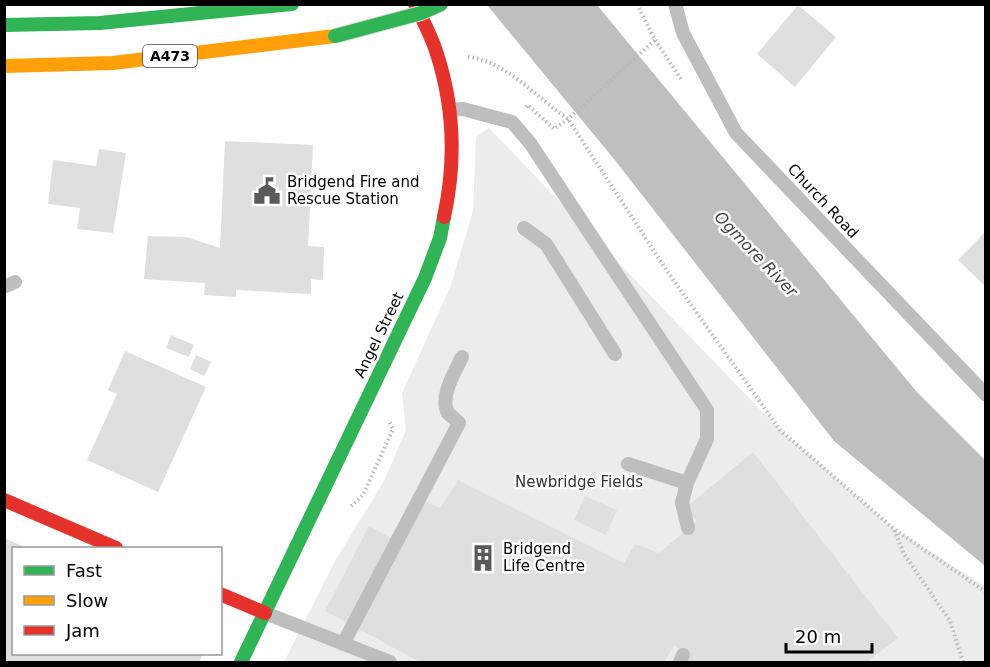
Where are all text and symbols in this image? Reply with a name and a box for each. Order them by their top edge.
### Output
road number: A473 [143,45,197,67]
street label: Church Road [784,160,862,242]
place label: Bridgend Fire and Rescue Station [287,173,419,208]
public building icon: Bridgend Fire and Rescue Station [252,176,282,206]
water label: Ogmore River [711,207,802,302]
street label: Angel Street [351,289,408,381]
park label: Newbridge Fields [515,473,643,491]
place label: Bridgend Life Centre [503,540,585,575]
building icon: Bridgend Life Centre [468,543,498,573]
legend [12,547,222,655]
text: Fast [66,560,102,581]
text: Slow [66,590,108,611]
scale bar [786,616,872,654]
text: Jam [65,620,100,641]
text: 20 m [795,626,841,647]

